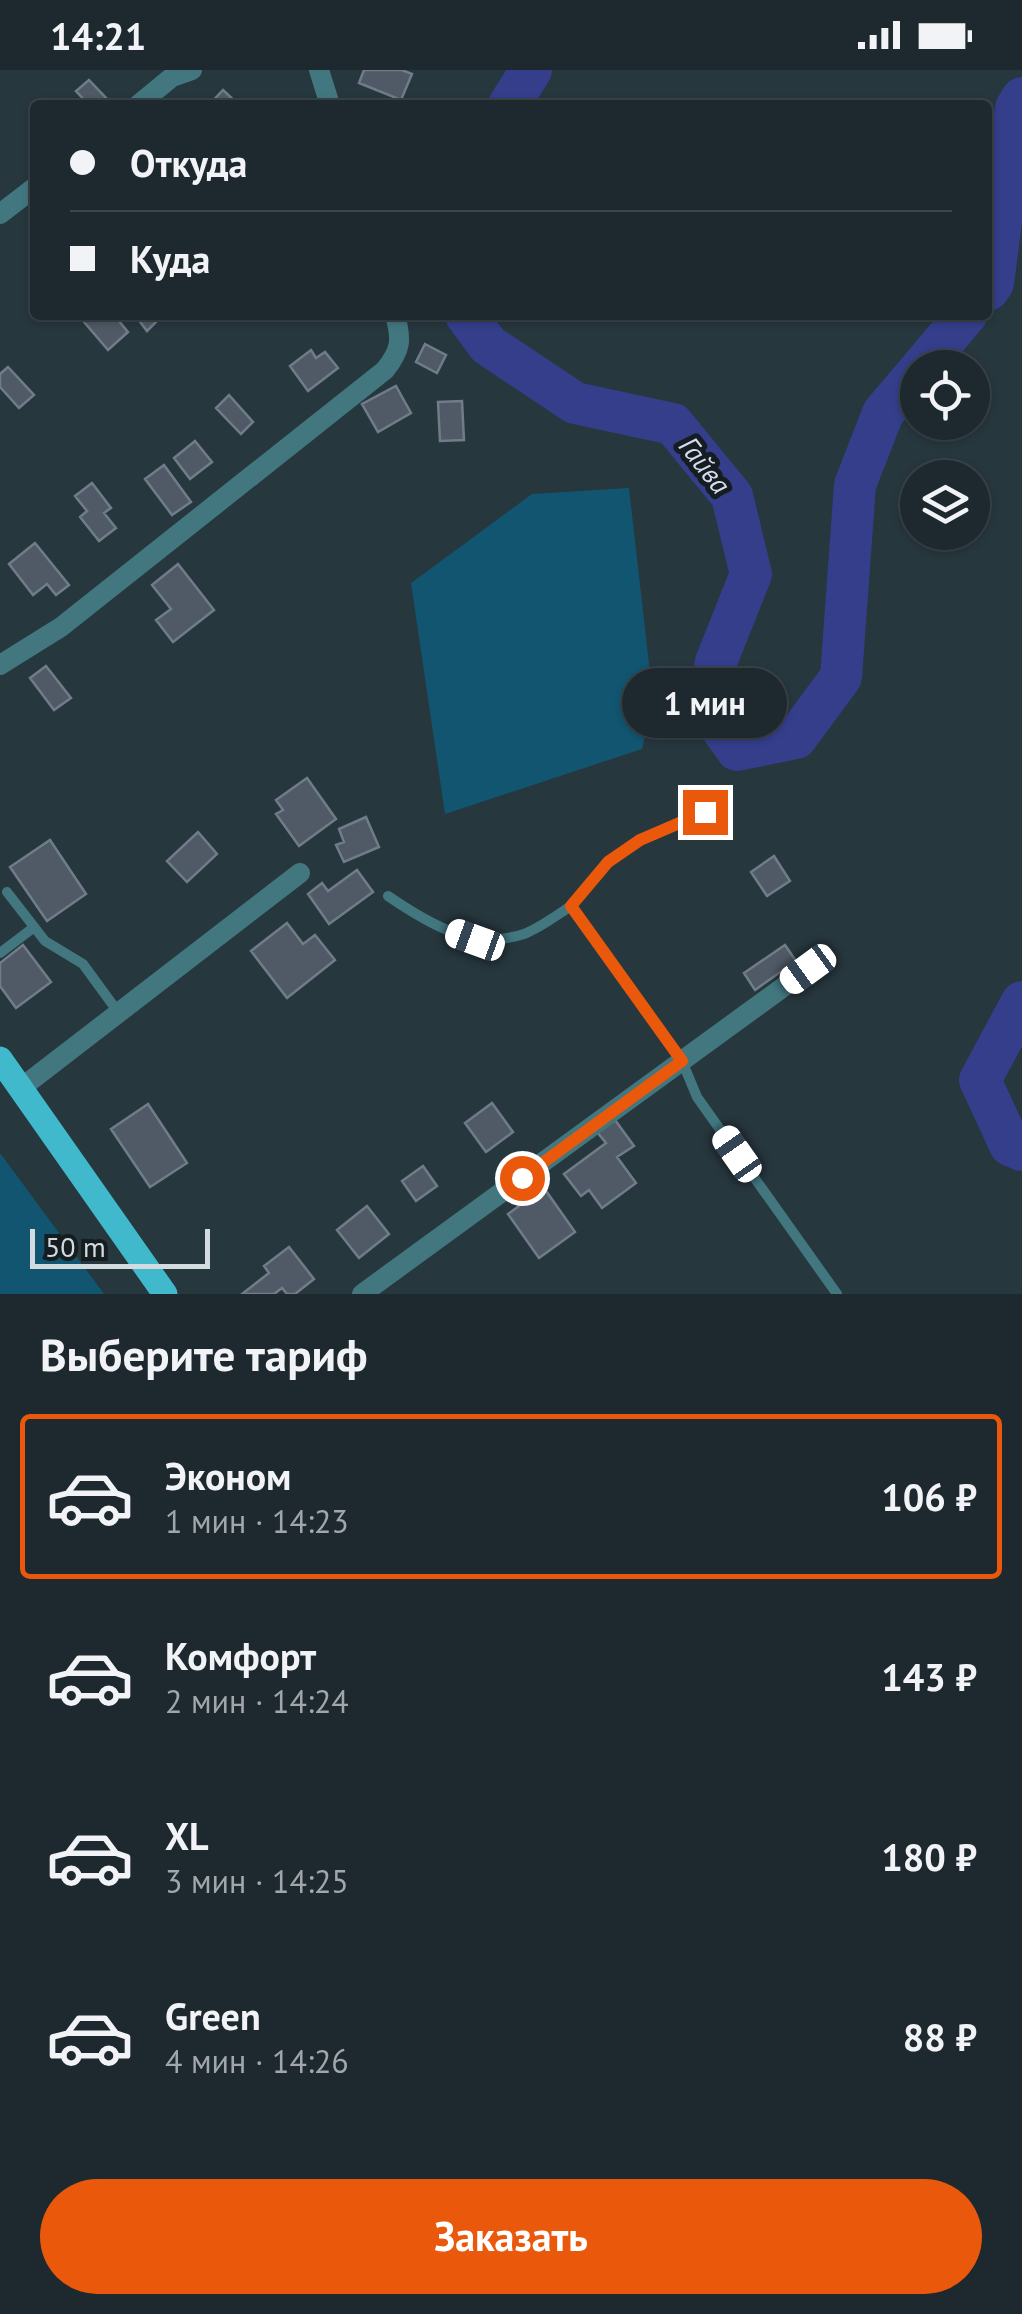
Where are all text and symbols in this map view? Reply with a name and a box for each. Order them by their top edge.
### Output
text: 14:21 [50,11,146,60]
text: Откуда [130,138,247,187]
text: Куда [130,234,210,283]
map controls [900,350,990,550]
button: locate [900,350,990,440]
water label: Гайва [671,428,740,501]
button: layers [900,460,990,550]
callout: 1 мин [622,667,788,737]
text: 1 мин [663,682,746,724]
route end [683,790,728,835]
car [442,916,508,964]
car [775,939,841,999]
car [708,1121,766,1187]
route start [500,1156,545,1201]
scale bar [30,1224,210,1268]
text: 50 m [45,1228,106,1265]
text: Выберите тариф [40,1325,367,1383]
text: Эконом [165,1451,291,1500]
icon: car [45,1452,135,1542]
text: 106 ₽ [881,1472,977,1521]
text: 1 мин · 14:23 [165,1500,349,1542]
text: Комфорт [165,1631,316,1680]
icon: car [45,1632,135,1722]
text: 143 ₽ [881,1652,977,1701]
text: 2 мин · 14:24 [165,1680,349,1722]
text: XL [165,1811,209,1860]
icon: car [45,1812,135,1902]
text: 180 ₽ [881,1832,977,1881]
text: 3 мин · 14:25 [165,1860,349,1902]
text: Green [165,1991,261,2040]
icon: car [45,1992,135,2082]
text: 88 ₽ [903,2012,977,2061]
text: 4 мин · 14:26 [165,2040,349,2082]
button: Заказать [40,2179,982,2294]

